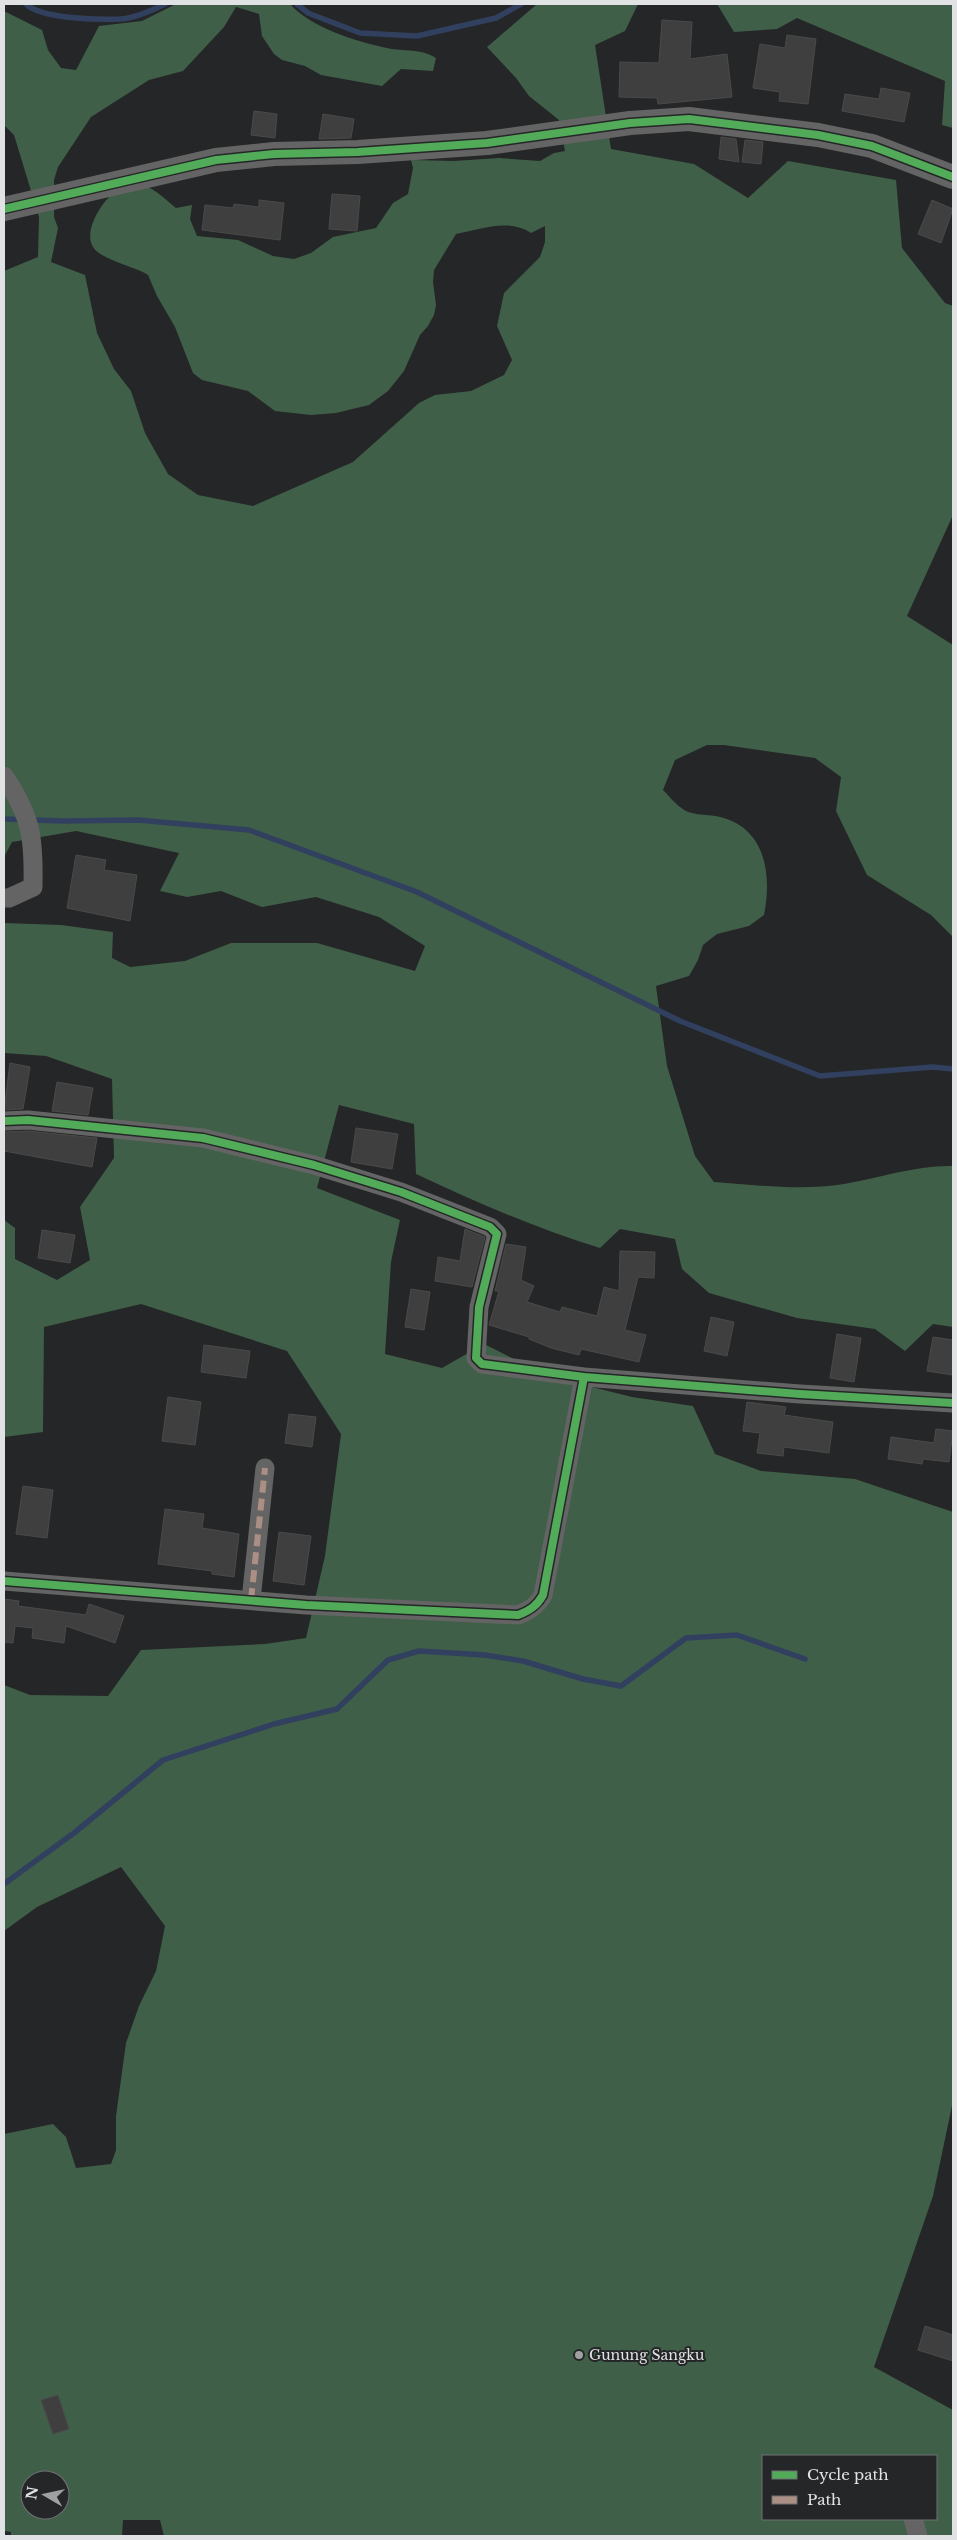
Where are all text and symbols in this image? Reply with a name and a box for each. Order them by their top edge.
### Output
place label: Gunung Sangku [589,2346,705,2364]
marker: Gunung Sangku [573,2349,585,2361]
legend [762,2455,937,2520]
text: Cycle path [807,2465,889,2484]
north arrow [20,2470,70,2520]
text: N [22,2485,42,2501]
text: Path [807,2490,841,2509]

